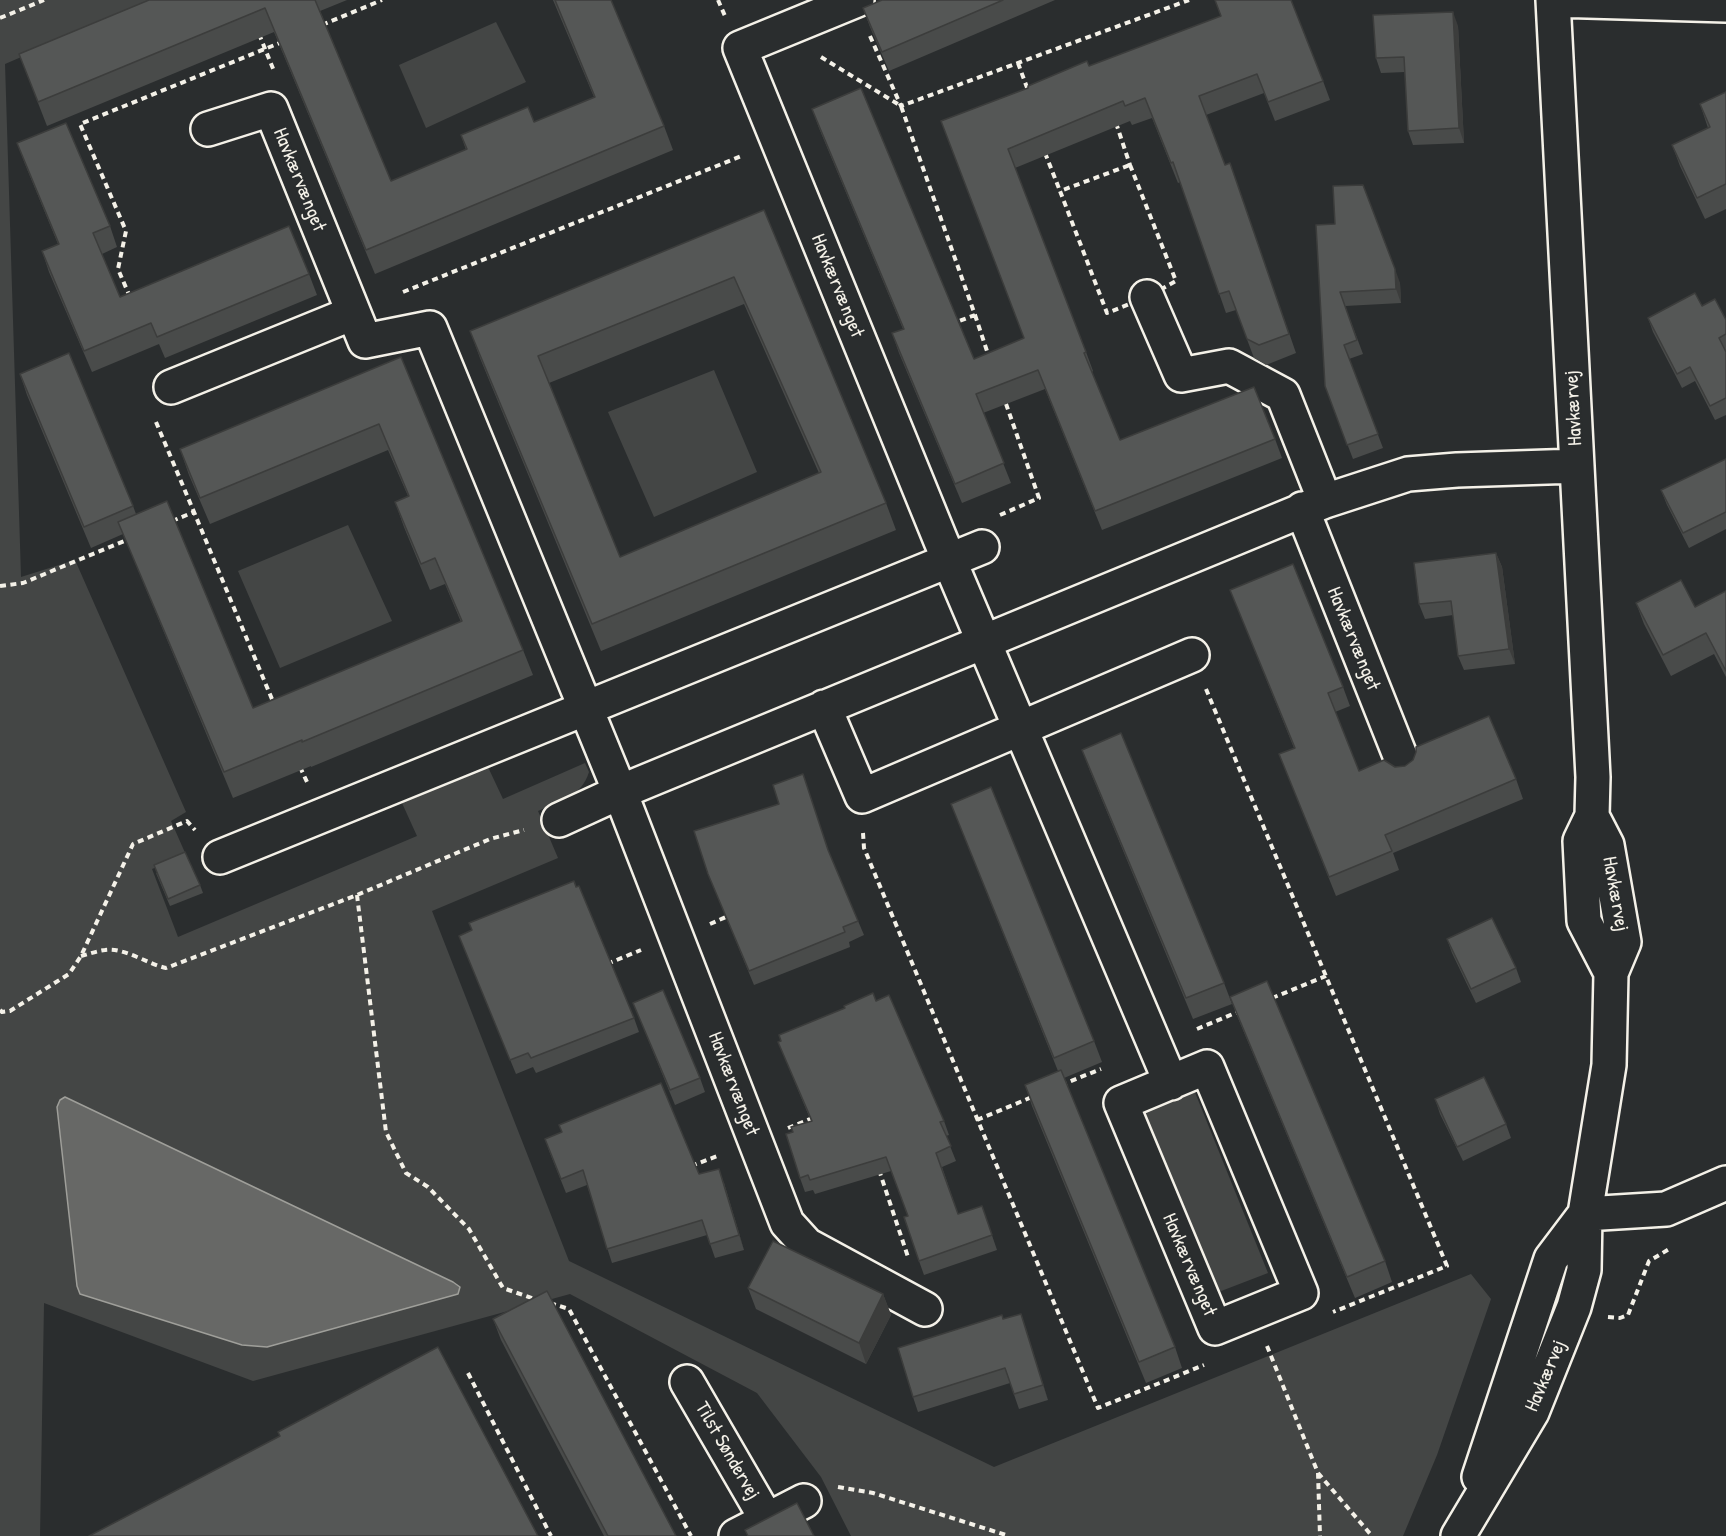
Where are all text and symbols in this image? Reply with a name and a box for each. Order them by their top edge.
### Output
street label: Havkærvænget [267,125,331,235]
street label: Havkærvænget [805,231,869,341]
street label: Havkærvej [1560,370,1588,446]
street label: Havkærvænget [1321,584,1385,694]
street label: Havkærvej [1597,855,1633,933]
street label: Havkærvænget [702,1029,764,1139]
street label: Havkærvænget [1157,1210,1221,1320]
street label: Havkærvej [1520,1337,1572,1415]
street label: Tilst Søndervej [689,1398,765,1504]

